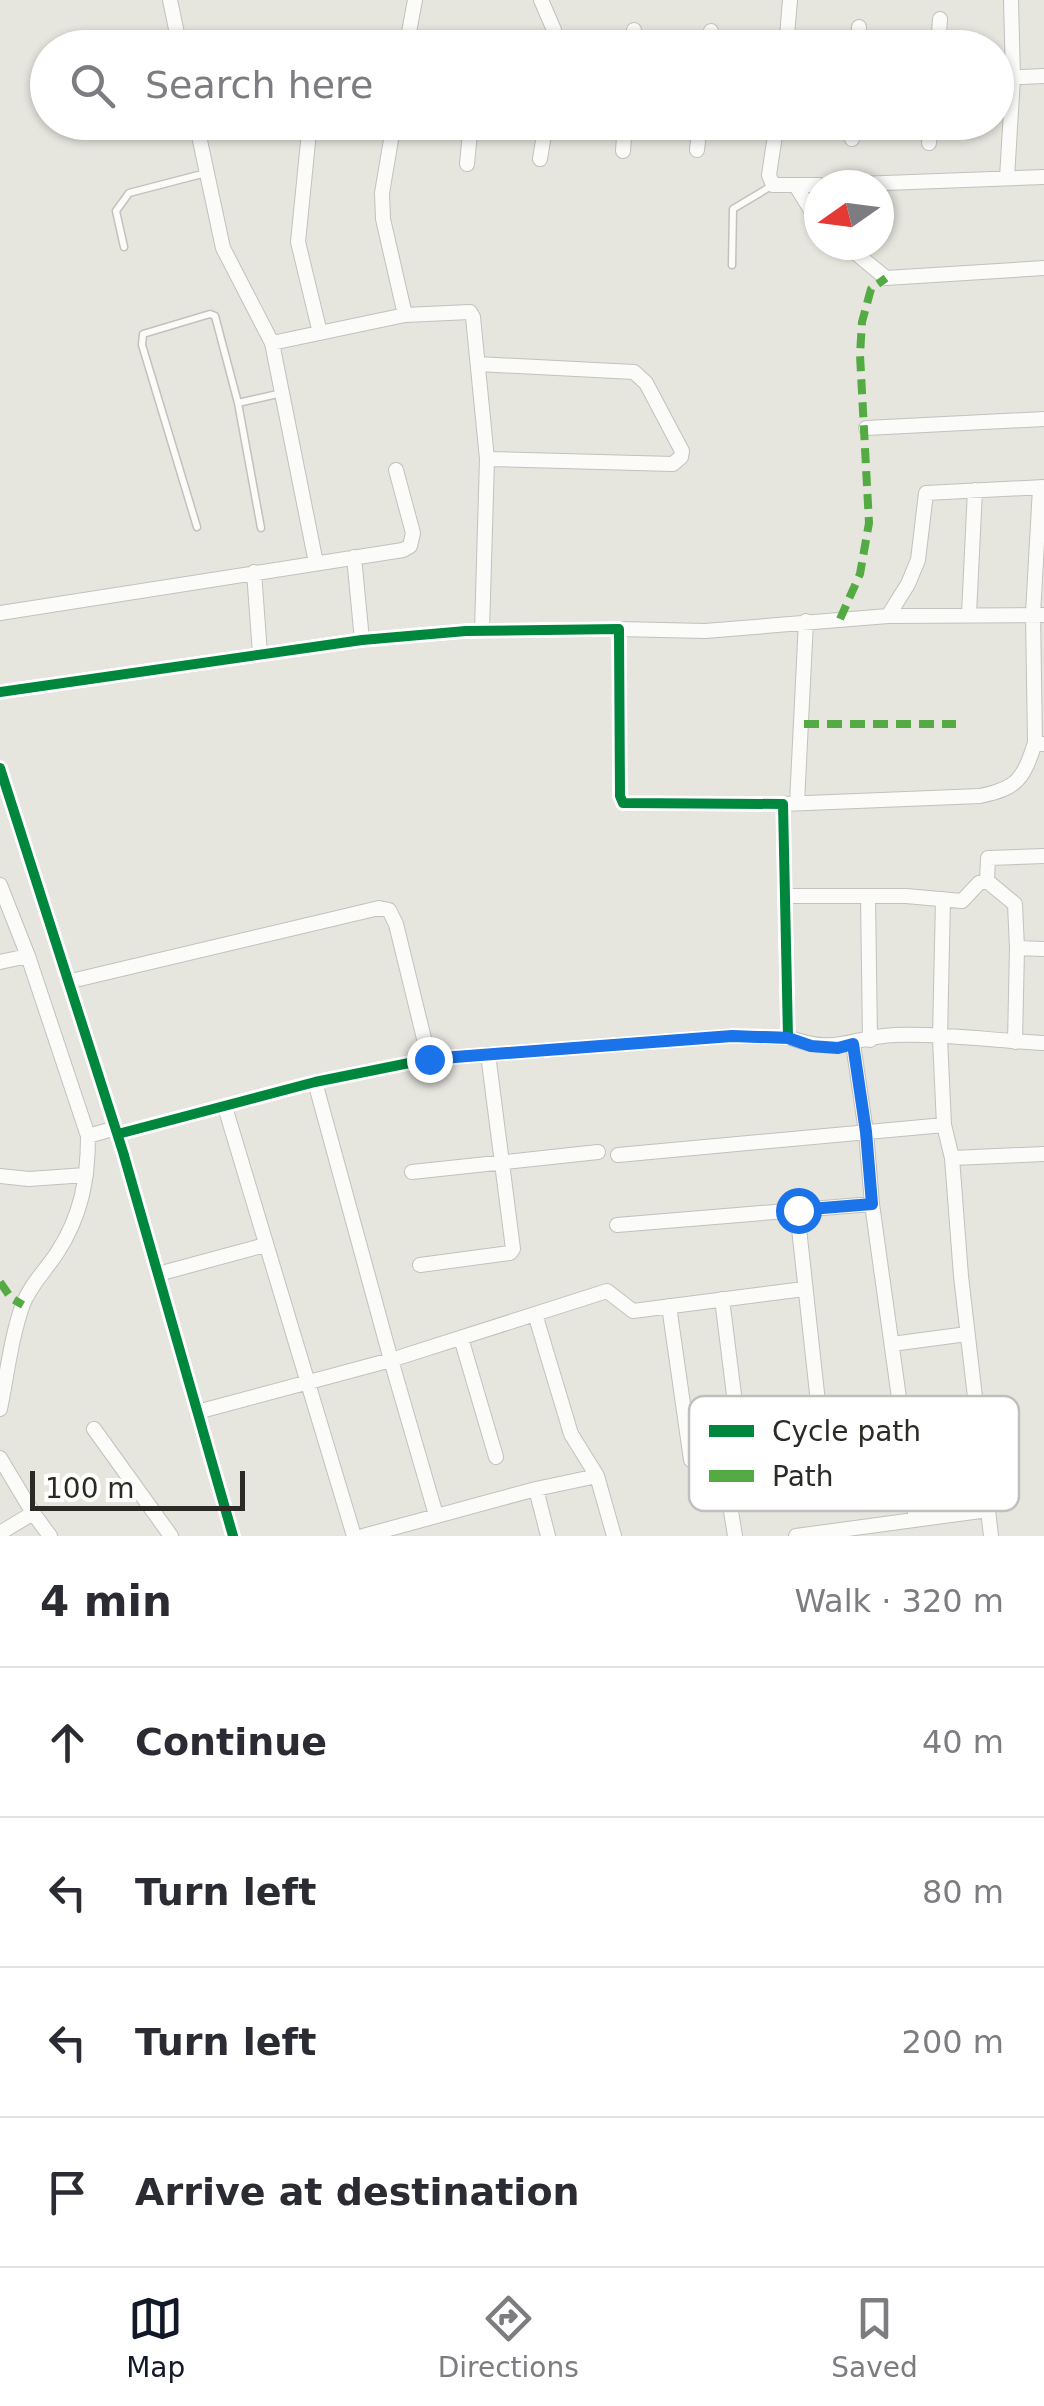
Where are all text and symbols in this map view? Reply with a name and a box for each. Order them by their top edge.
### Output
search box [30,30,1014,140]
icon: search [65,58,120,113]
text: Search here [145,63,373,107]
north arrow [804,170,894,260]
route end [407,1037,453,1083]
route start [776,1188,822,1234]
legend [689,1396,1019,1511]
text: Cycle path [772,1415,921,1448]
text: Path [772,1460,834,1493]
scale bar [30,1466,245,1510]
text: 100 m [45,1472,135,1505]
text: 4 min [40,1577,172,1626]
text: Walk · 320 m [794,1582,1004,1620]
icon: ahead [40,1715,95,1770]
text: Continue [135,1720,327,1764]
text: 40 m [922,1723,1004,1761]
icon: left [40,1865,95,1920]
text: Turn left [135,1870,316,1914]
text: 80 m [922,1873,1004,1911]
icon: left [40,2015,95,2070]
text: Turn left [135,2020,316,2064]
text: 200 m [902,2023,1004,2061]
icon: arrive [40,2165,95,2220]
text: Arrive at destination [135,2170,580,2214]
tab: Map [126,2291,185,2384]
tab: Directions [438,2291,579,2384]
tab: Saved [831,2291,918,2384]

